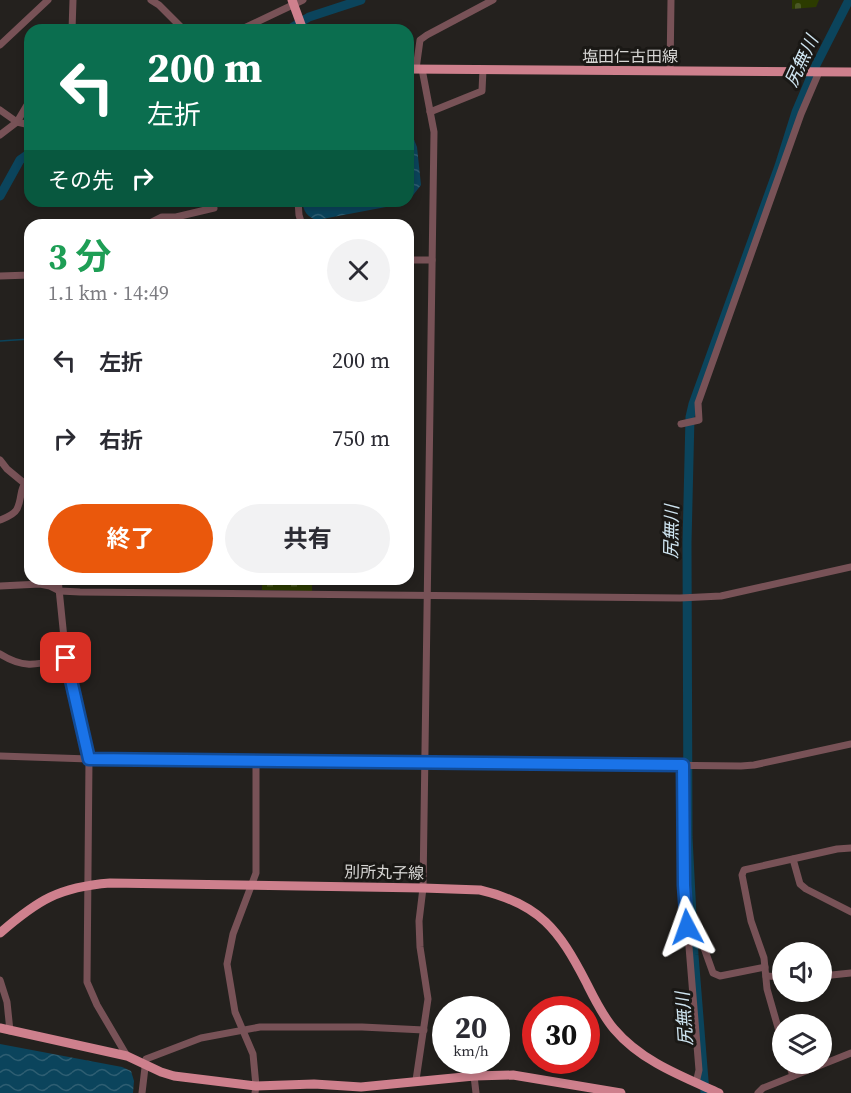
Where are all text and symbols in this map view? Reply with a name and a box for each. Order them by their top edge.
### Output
water label: 尻無川 [778,29,825,91]
text: 200 m [147,38,262,96]
street label: 塩田仁古田線 [582,45,678,67]
icon: left [48,48,126,126]
text: 左折 [147,96,201,133]
icon: right [126,162,159,195]
text: その先 [48,165,114,195]
text: 3 分 [48,232,111,281]
button: close [327,239,390,302]
text: 1.1 km · 14:49 [48,279,169,307]
icon: left [48,344,81,377]
text: 200 m [332,345,390,375]
text: 左折 [99,347,143,377]
icon: right [48,422,81,455]
text: 750 m [332,423,390,453]
text: 右折 [99,425,143,455]
water label: 尻無川 [658,503,684,559]
button: 終了 [48,504,213,573]
button: 共有 [225,504,390,573]
pin [40,632,91,683]
icon: arrive [49,641,82,674]
street label: 別所丸子線 [344,860,424,884]
position arrow [655,895,719,959]
map controls [772,942,832,1074]
button: sound [772,942,832,1002]
water label: 尻無川 [670,989,698,1047]
speed limit sign: 30 [522,996,600,1074]
text: 20 [455,1007,487,1048]
button: layers [772,1014,832,1074]
text: km/h [453,1040,489,1061]

